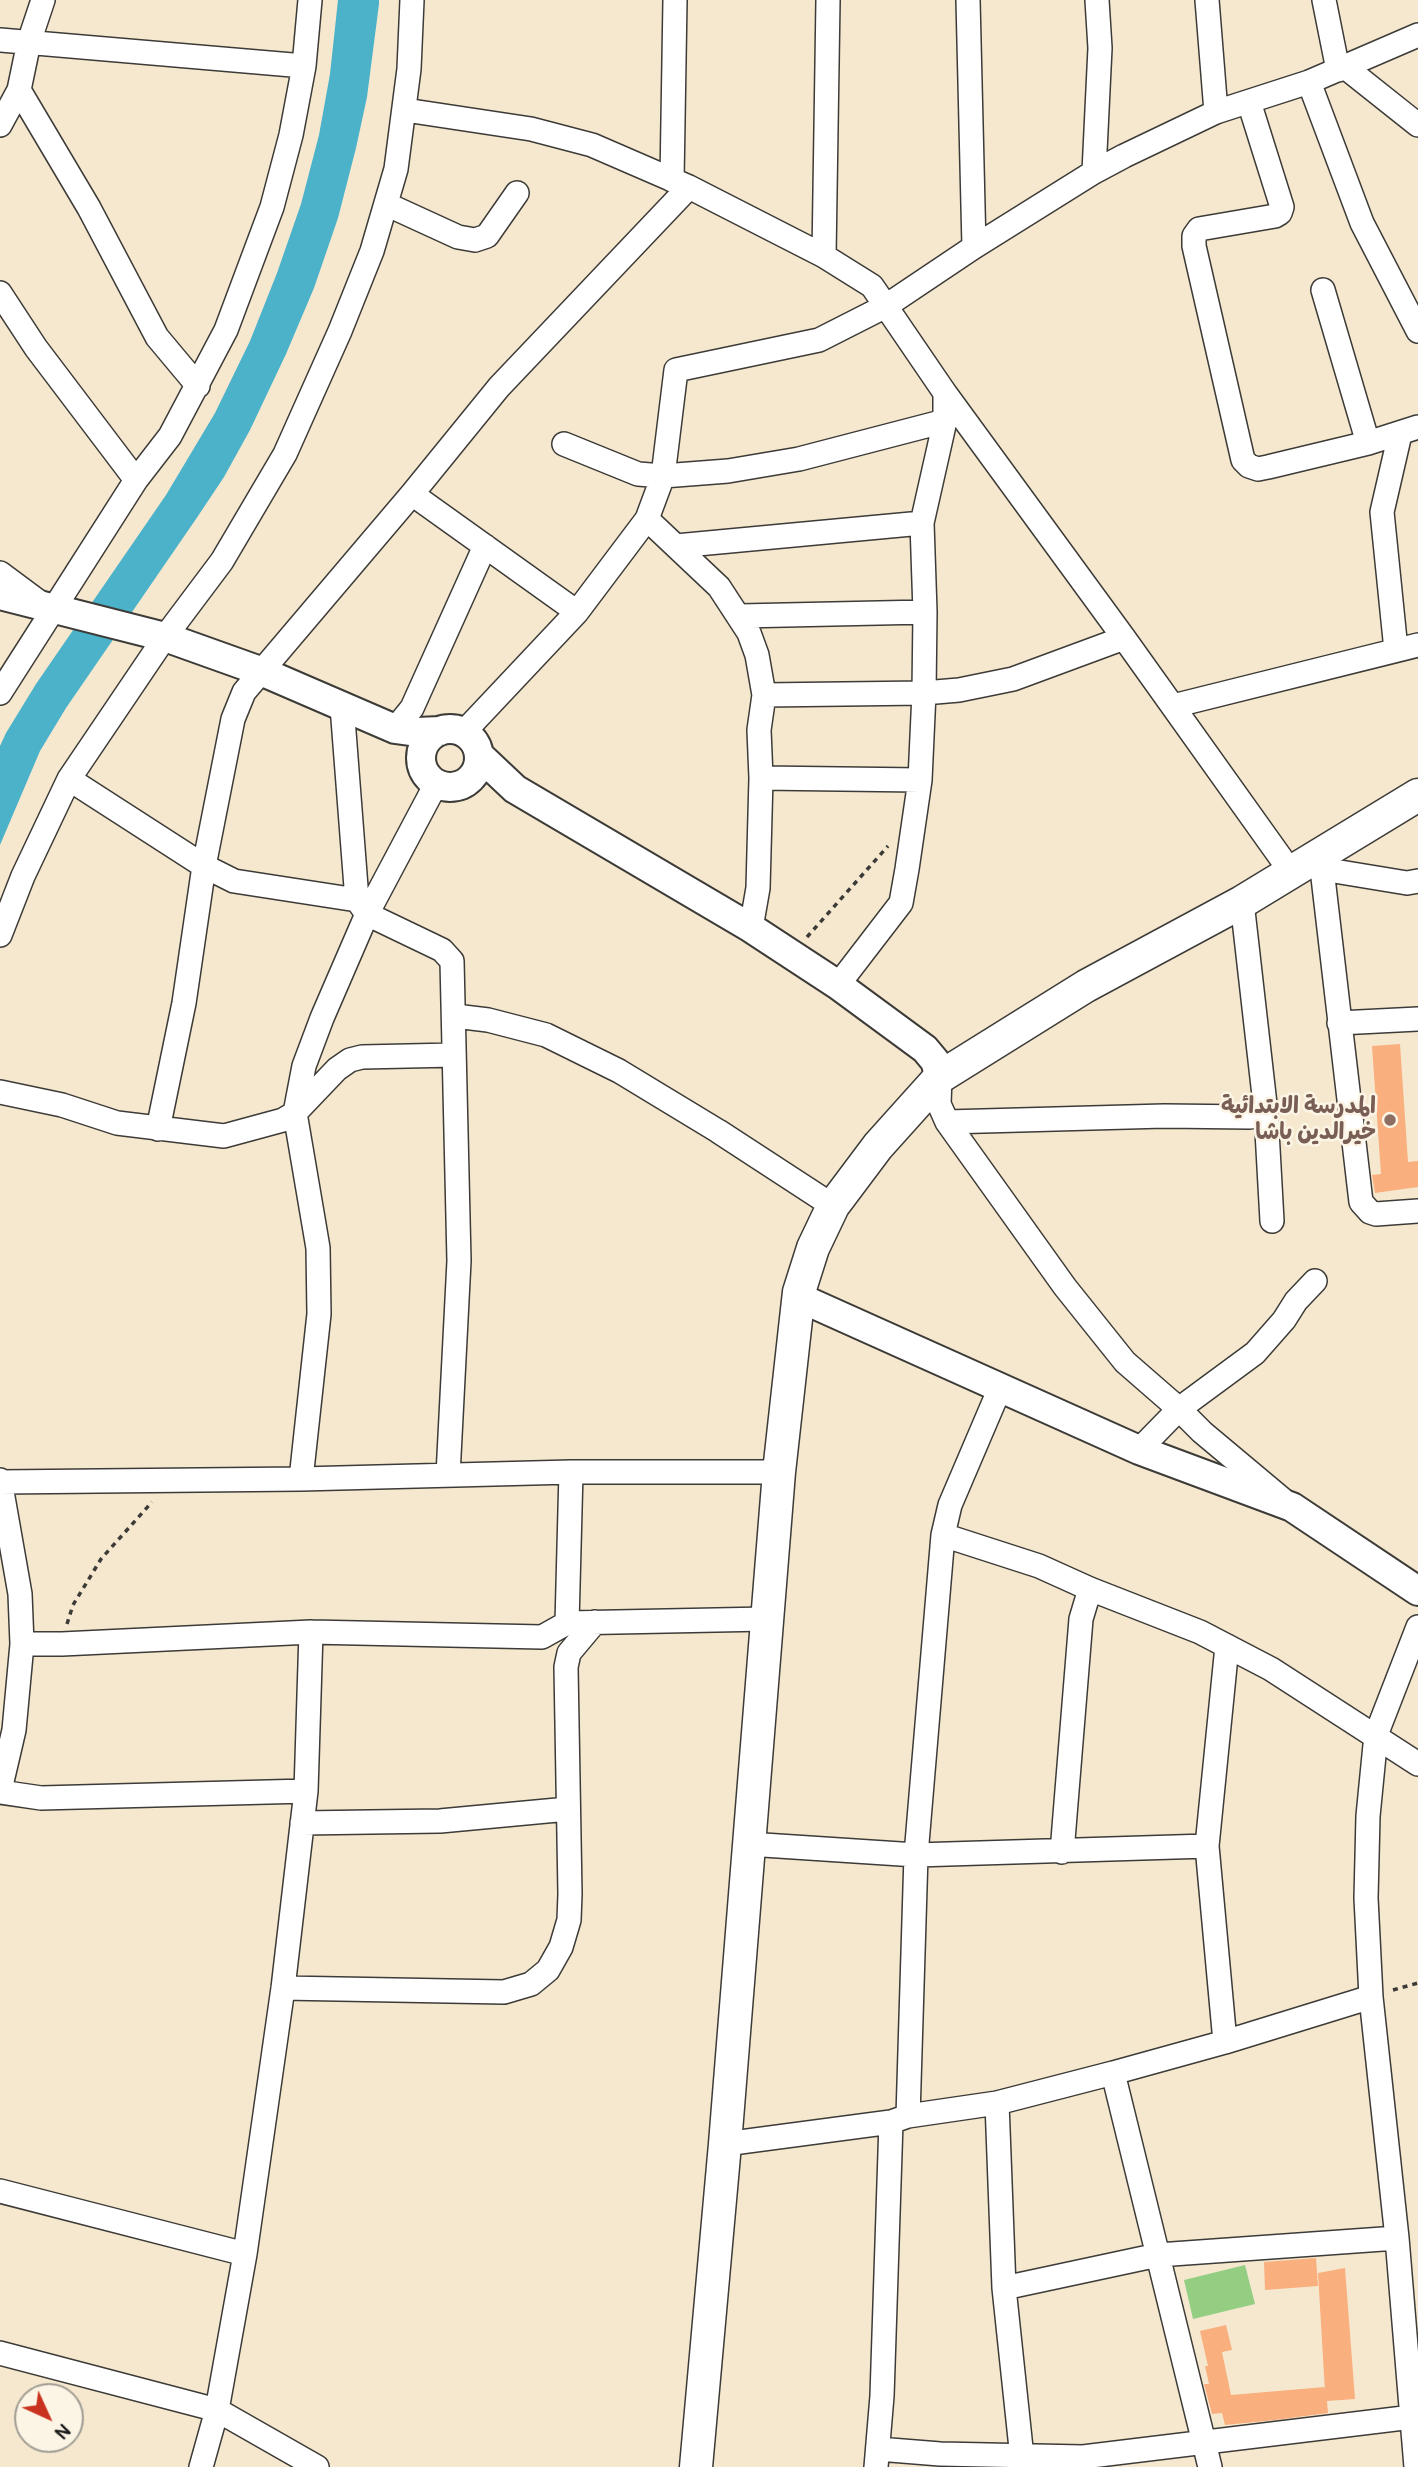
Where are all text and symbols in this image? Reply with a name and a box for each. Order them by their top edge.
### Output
place label: المدرسة الابتدائية خيرالدين باشا [1221,1093,1376,1147]
marker: المدرسة الابتدائية خيرالدين باشا [1382,1112,1398,1128]
north arrow [14,2383,84,2453]
text: N [49,2418,75,2444]

